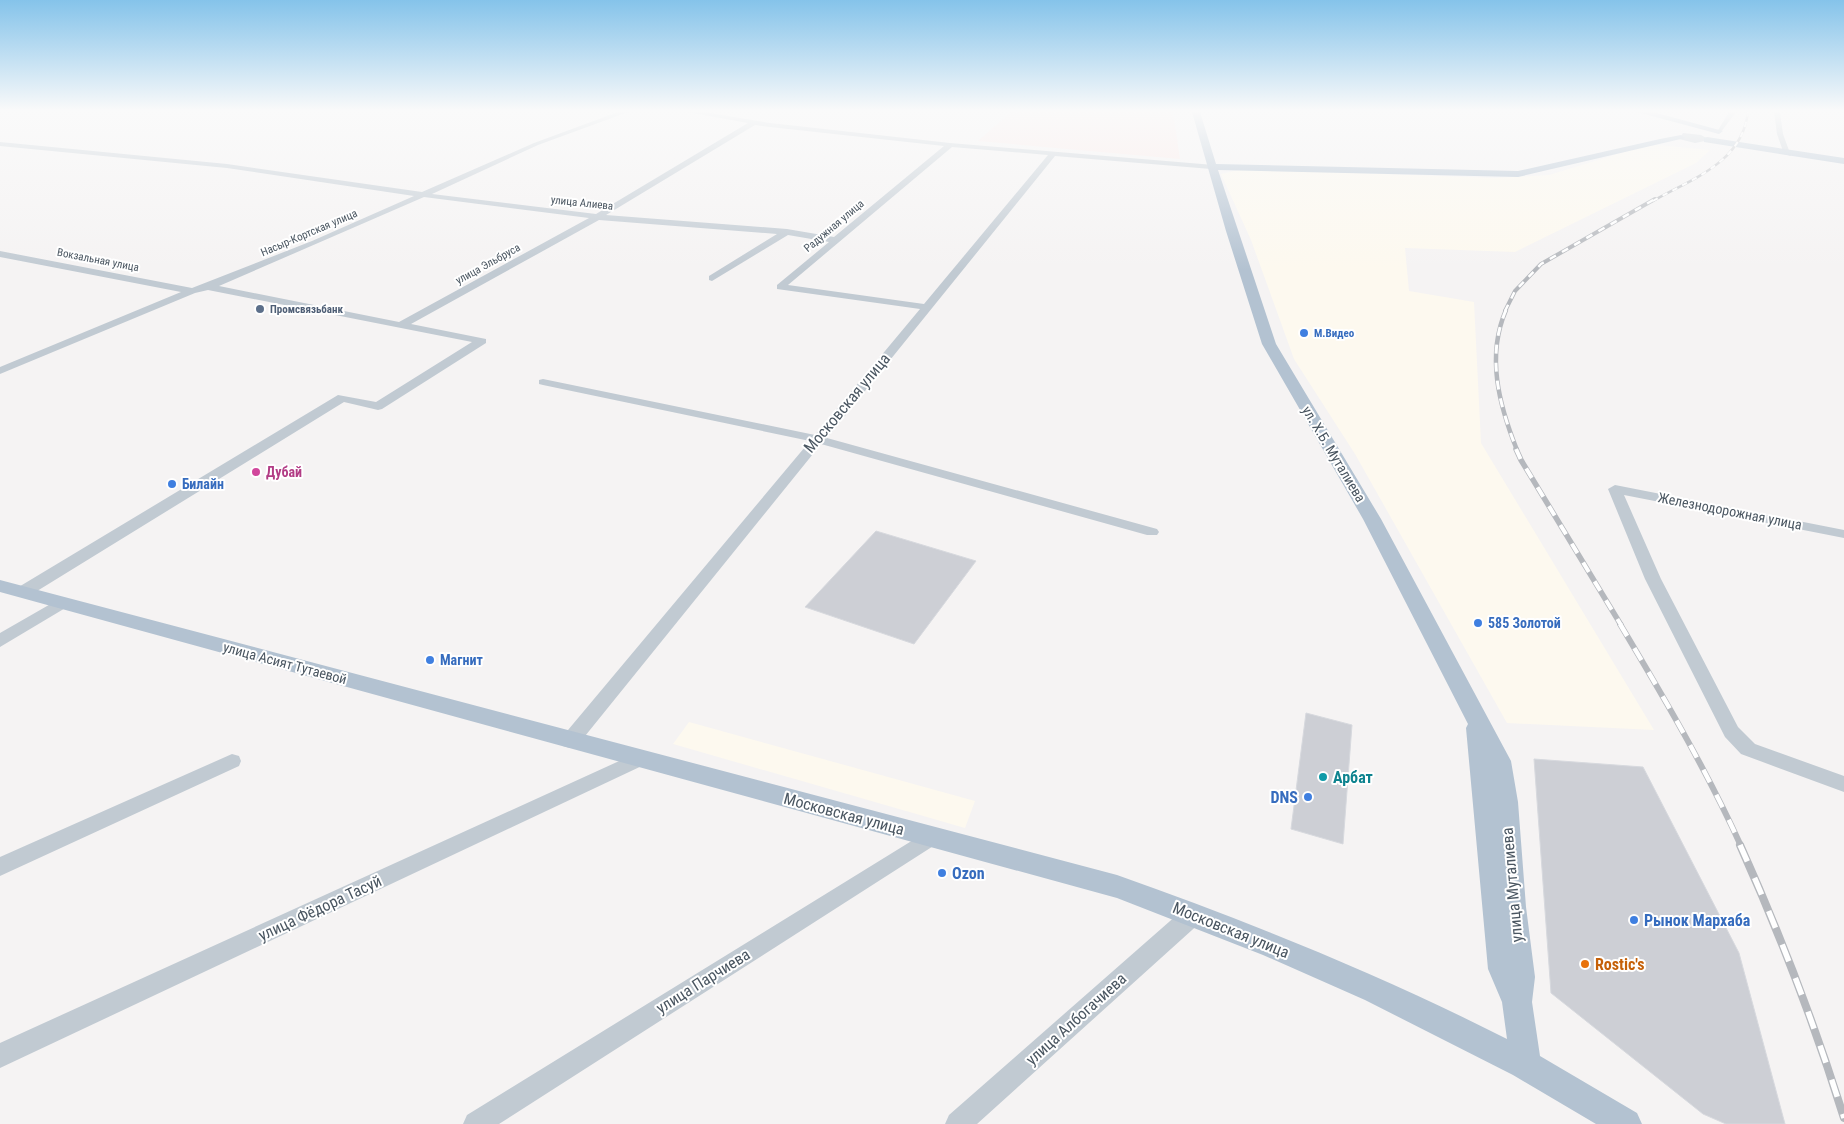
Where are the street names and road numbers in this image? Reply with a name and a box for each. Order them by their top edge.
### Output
street label: улица Алиева [550,193,614,213]
street label: Радужная улица [801,197,867,255]
street label: Насыр-Кортская улица [259,207,359,259]
street label: улица Эльбруса [453,241,523,287]
street label: Вокзальная улица [56,246,140,274]
street label: Московская улица [800,349,894,457]
street label: ул. Х.Б. Муталиева [1299,403,1369,505]
street label: Железнодорожная улица [1657,489,1803,533]
street label: улица Асият Тутаевой [221,639,349,687]
street label: Московская улица [782,789,906,839]
street label: улица Муталиева [1498,827,1526,943]
street label: улица Фёдора Тасуй [255,871,385,945]
street label: Московская улица [1170,898,1292,962]
street label: улица Парчиева [653,945,753,1017]
street label: улица Албогачиева [1022,969,1130,1069]

